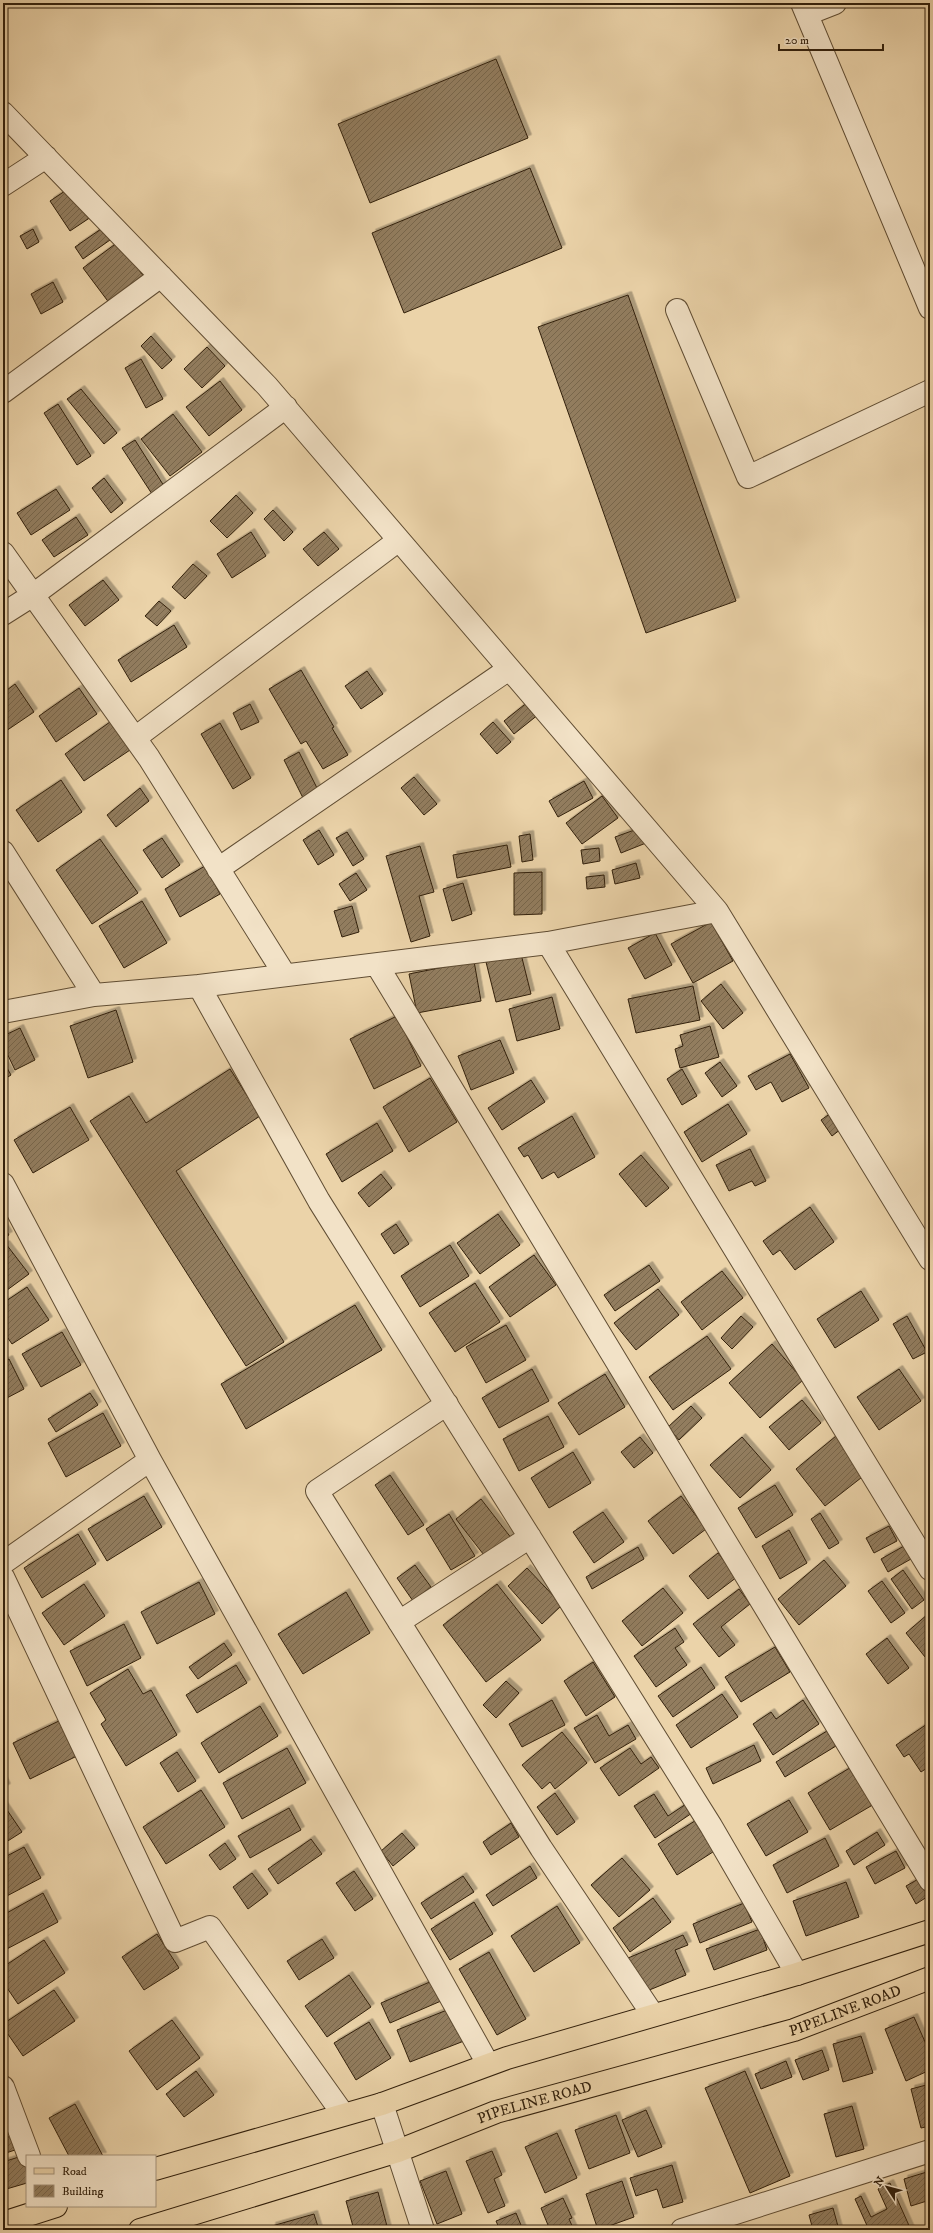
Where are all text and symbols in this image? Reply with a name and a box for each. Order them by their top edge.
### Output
scale bar [779,26,883,52]
text: 20 m [785,33,809,48]
street label: PIPELINE ROAD [787,1980,904,2040]
street label: PIPELINE ROAD [474,2077,594,2128]
legend [26,2155,156,2207]
text: Road [62,2164,87,2179]
north arrow [867,2167,907,2207]
text: N [871,2174,888,2189]
text: Building [62,2184,103,2199]

